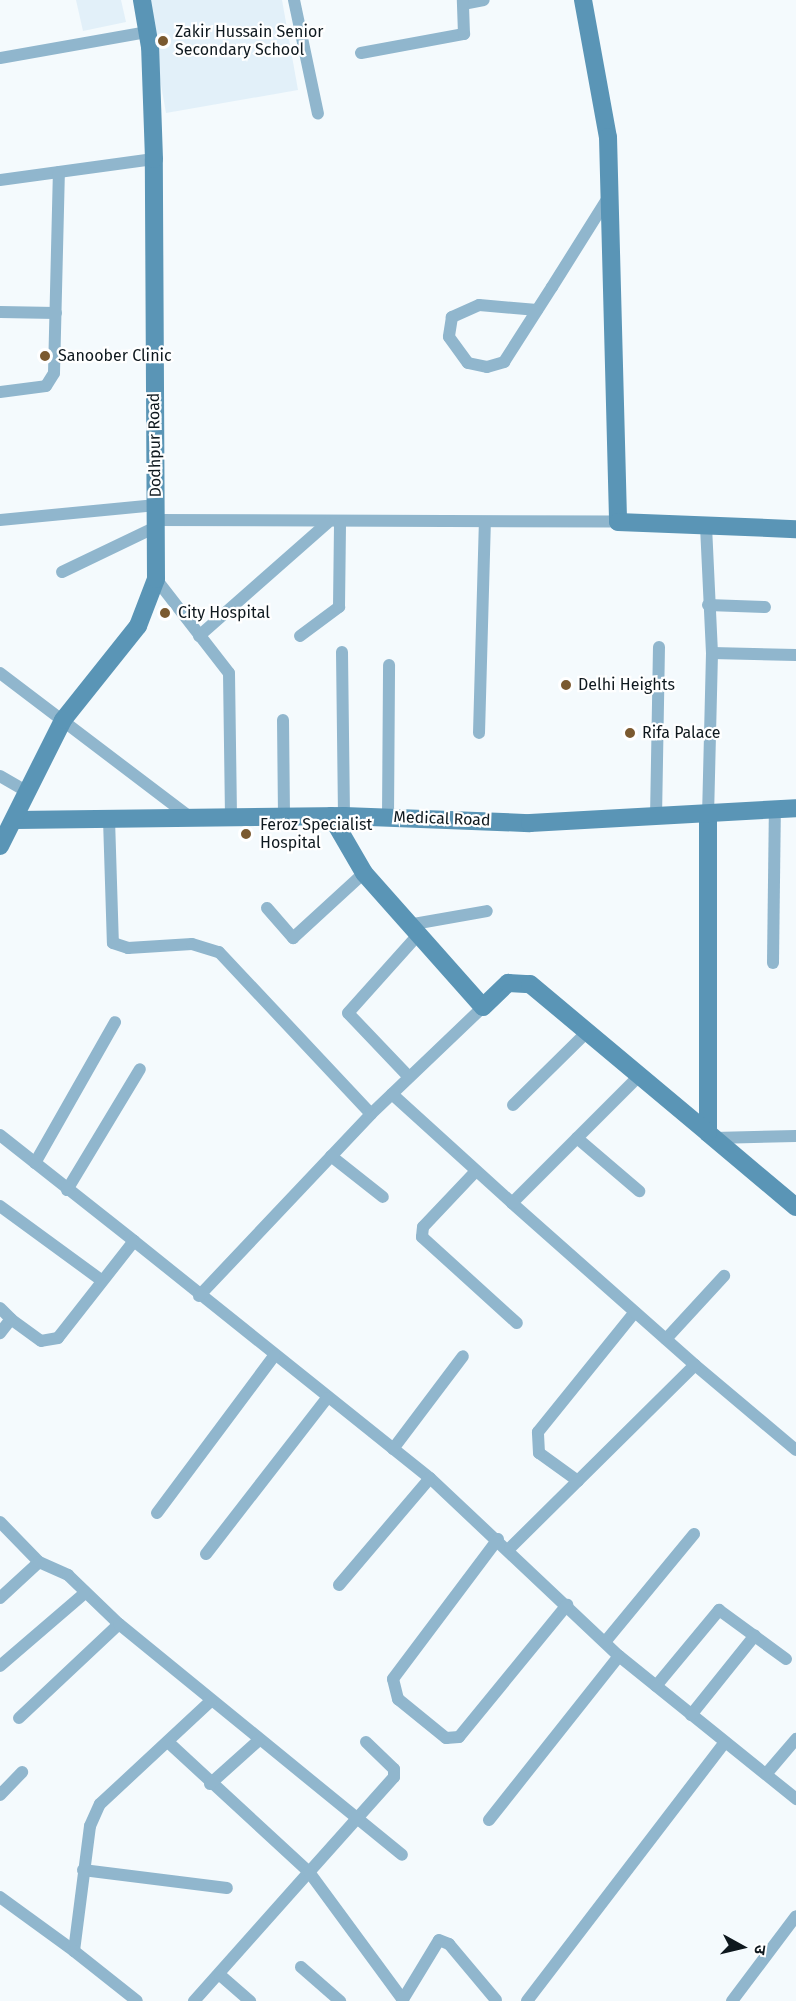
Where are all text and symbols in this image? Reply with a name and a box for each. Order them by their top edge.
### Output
place label: Zakir Hussain Senior Secondary School [175,22,323,60]
marker: Zakir Hussain Senior Secondary School [156,34,170,48]
place label: Sanoober Clinic [58,346,172,366]
marker: Sanoober Clinic [36,347,54,365]
street label: Dodhpur Road [144,392,166,498]
place label: City Hospital [178,603,270,623]
marker: City Hospital [156,604,174,622]
place label: Delhi Heights [578,675,675,695]
marker: Delhi Heights [559,678,573,692]
place label: Rifa Palace [642,723,720,743]
marker: Rifa Palace [623,726,637,740]
street label: Medical Road [393,808,491,830]
place label: Feroz Specialist Hospital [260,815,372,853]
marker: Feroz Specialist Hospital [237,825,255,843]
north arrow [712,1917,772,1977]
text: उ [750,1944,770,1956]

